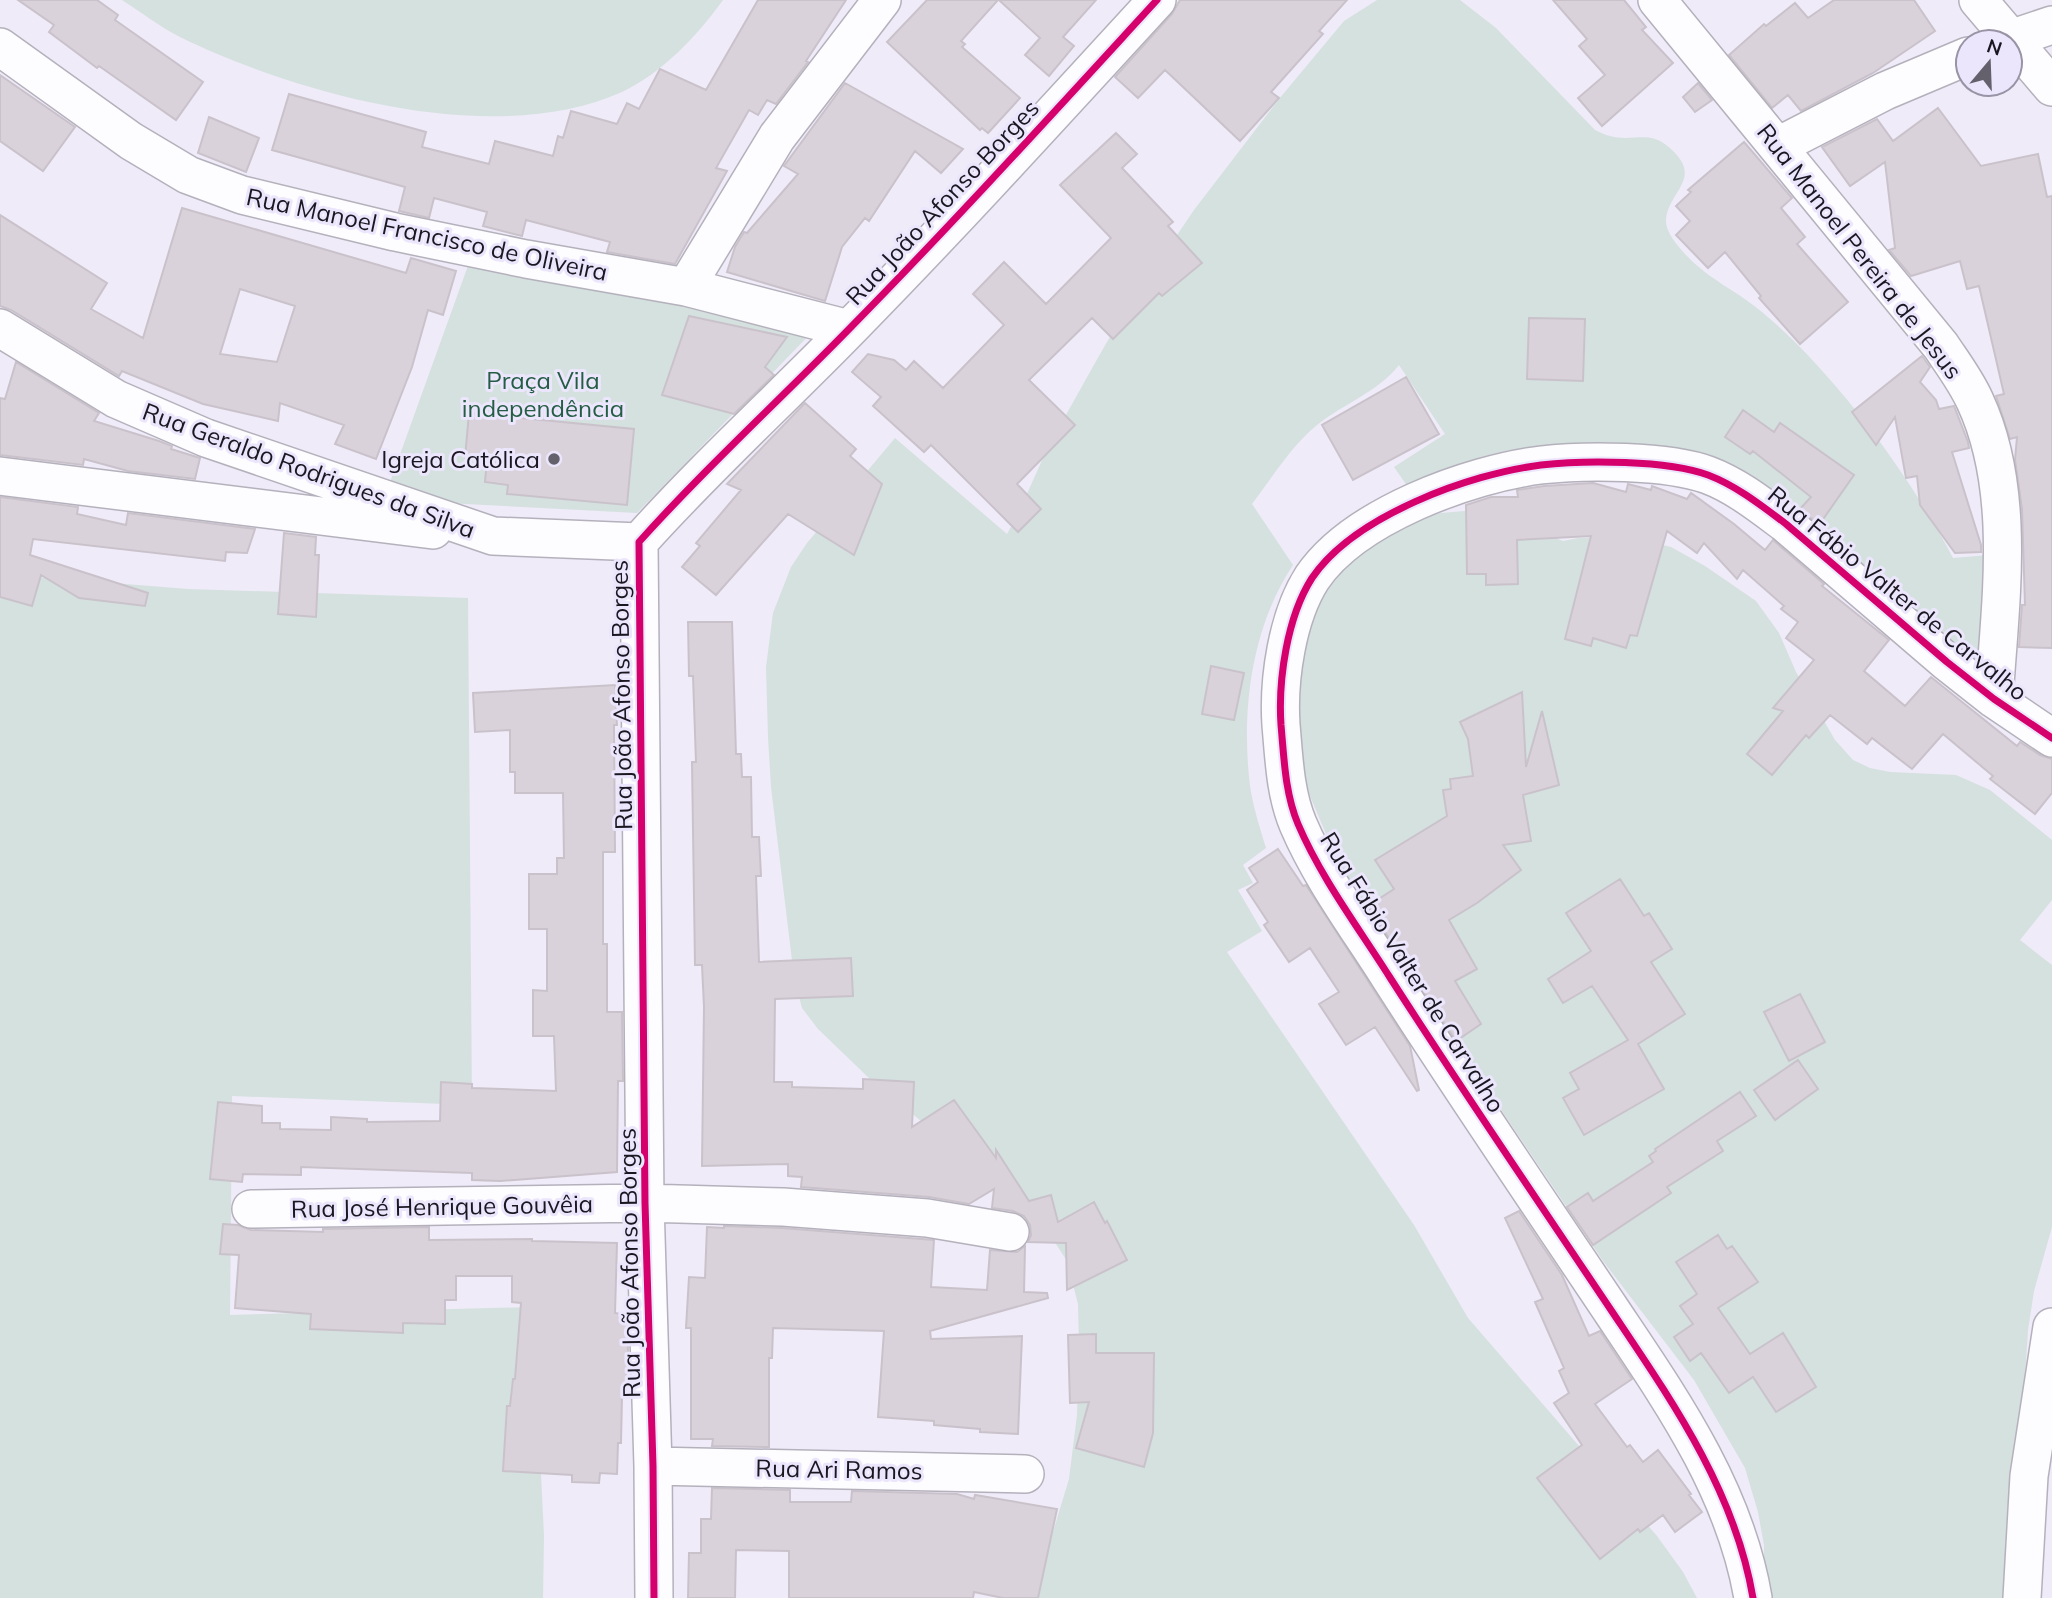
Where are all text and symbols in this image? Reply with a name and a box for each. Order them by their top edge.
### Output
north arrow [1954,28,2024,98]
text: N [1984,33,2005,61]
street label: Rua João Afonso Borges [839,93,1045,311]
street label: Rua Manoel Pereira de Jesus [1751,117,1969,385]
street label: Rua Manoel Francisco de Oliveira [244,181,610,287]
park label: Praça Vila independência [462,365,624,423]
street label: Rua Geraldo Rodrigues da Silva [139,396,479,544]
place label: Igreja Católica [381,444,540,474]
marker: Igreja Católica [546,451,562,467]
street label: Rua Fábio Valter de Carvalho [1762,479,2034,707]
street label: Rua João Afonso Borges [604,560,638,830]
street label: Rua Fábio Valter de Carvalho [1314,826,1512,1118]
street label: Rua João Afonso Borges [612,1128,646,1398]
street label: Rua José Henrique Gouvêia [291,1188,593,1224]
street label: Rua Ari Ramos [755,1453,923,1485]

